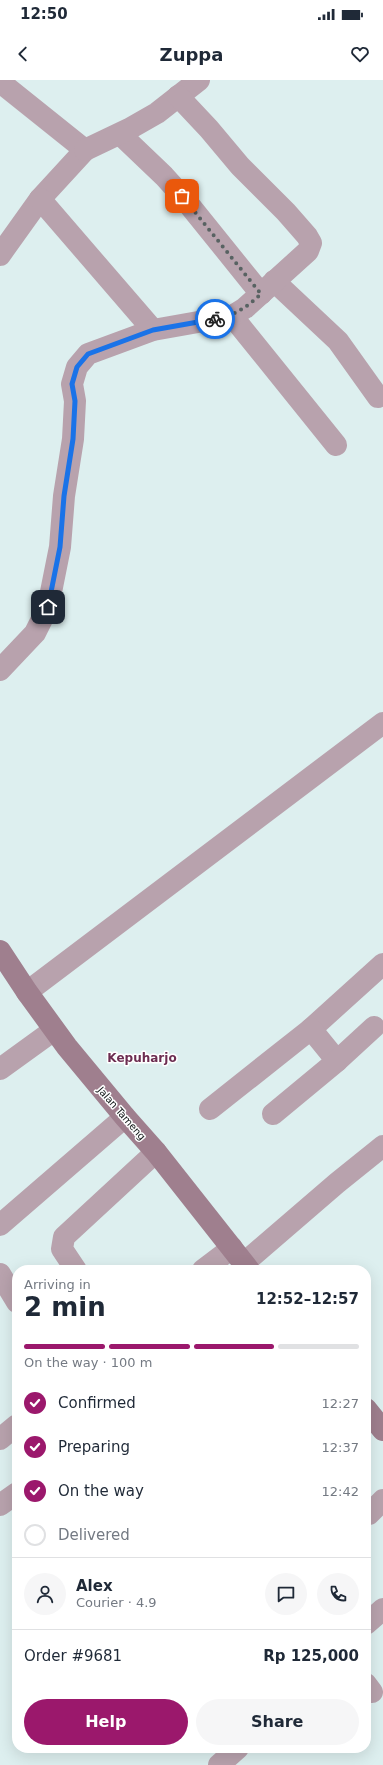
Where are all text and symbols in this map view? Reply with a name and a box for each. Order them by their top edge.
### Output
text: 12:50 [20,5,68,23]
icon: back [12,43,34,65]
icon: heart [349,43,371,65]
text: Zuppa [160,44,223,65]
pin [165,179,199,213]
icon: bag [171,185,193,207]
courier [195,299,235,339]
icon: bike [204,308,226,330]
pin [31,590,65,624]
icon: home [37,596,59,618]
district label: Kepuharjo [107,1051,177,1065]
street label: Jalan Tameng [95,1084,148,1142]
text: Arriving in [24,1277,91,1292]
text: 12:52–12:57 [256,1290,359,1308]
text: 2 min [24,1292,106,1322]
text: On the way · 100 m [24,1355,152,1370]
icon: check [24,1392,46,1414]
text: Confirmed [58,1394,136,1412]
text: 12:27 [322,1396,359,1411]
icon: check [24,1436,46,1458]
text: Preparing [58,1438,130,1456]
text: 12:37 [322,1440,359,1455]
icon: check [24,1480,46,1502]
text: On the way [58,1482,144,1500]
text: 12:42 [322,1484,359,1499]
text: Delivered [58,1526,130,1544]
button: person [24,1573,66,1615]
button: chat [265,1573,307,1615]
button: phone [317,1573,359,1615]
text: Alex [76,1577,113,1595]
text: Courier · 4.9 [76,1595,157,1610]
text: Order #9681 [24,1647,122,1665]
text: Rp 125,000 [263,1647,359,1665]
button: Help [24,1699,188,1745]
button: Share [196,1699,359,1745]

